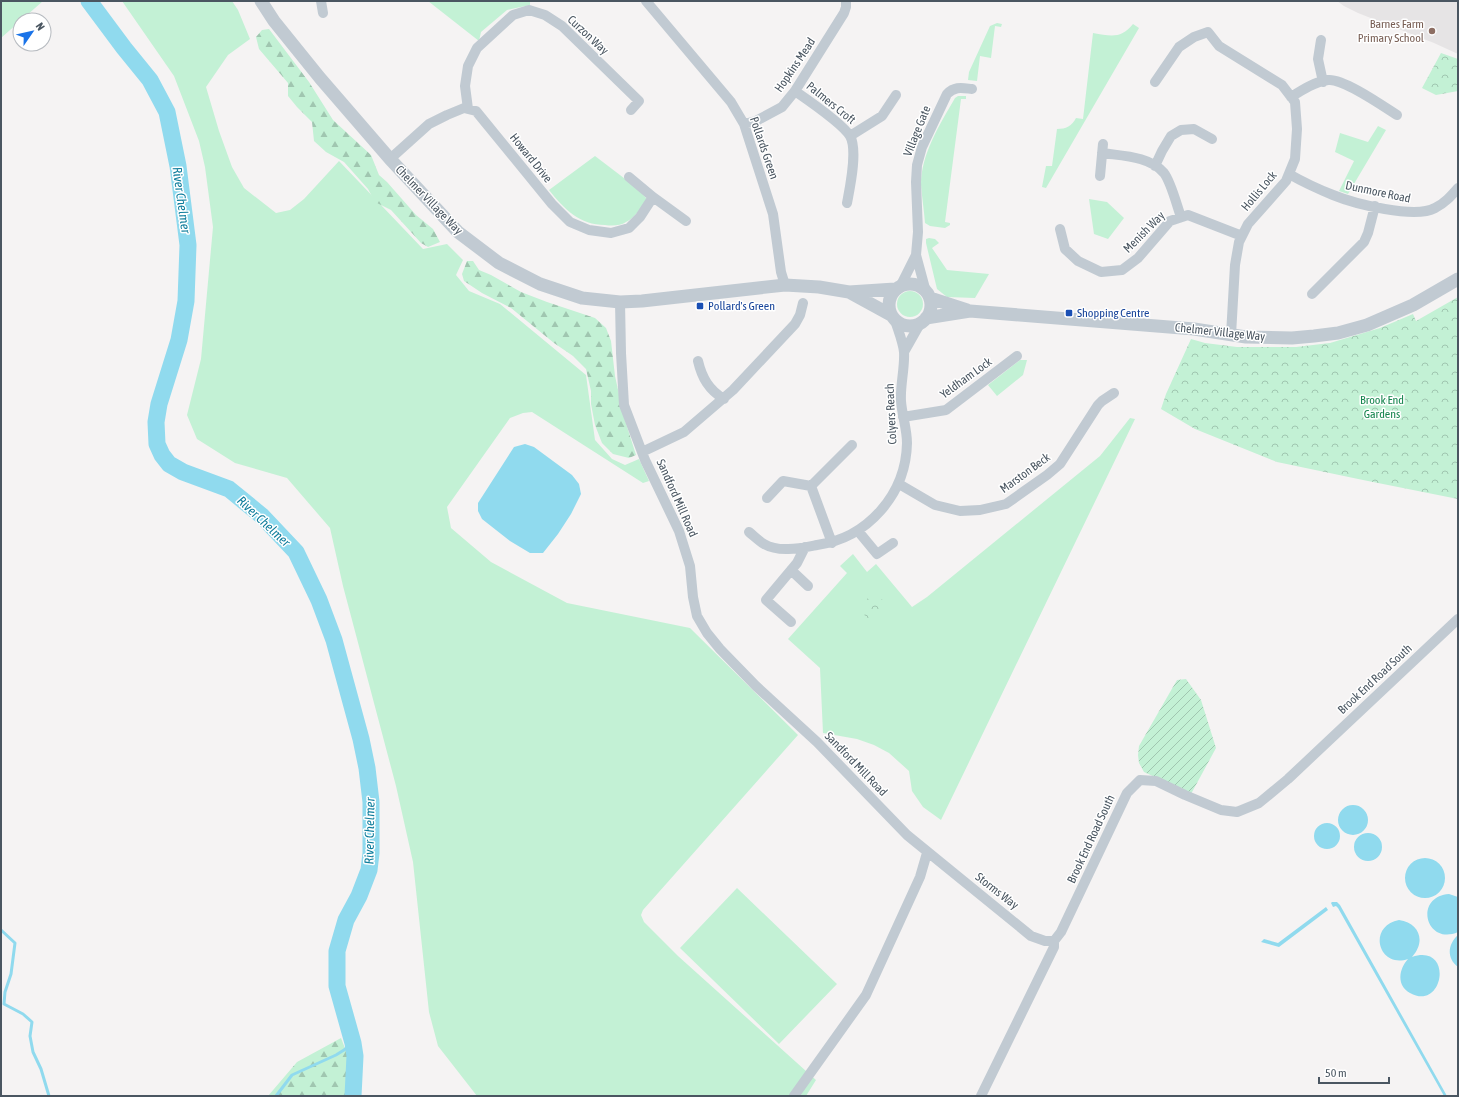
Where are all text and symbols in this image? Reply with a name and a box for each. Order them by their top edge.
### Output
north arrow [12,12,52,52]
street label: Curzon Way [565,13,611,58]
place label: Barnes Farm Primary School [1358,17,1425,45]
text: N [33,20,47,32]
marker: Barnes Farm Primary School [1427,26,1437,36]
street label: Hopkins Mead [772,35,818,95]
street label: Palmers Croft [804,79,859,127]
street label: Village Gate [901,104,933,158]
street label: Pollards Green [747,115,781,181]
street label: Howard Drive [507,131,555,185]
street label: Chelmer Village Way [393,163,466,237]
water label: River Chelmer [169,166,194,235]
street label: Hollis Lock [1238,168,1280,214]
street label: Dunmore Road [1344,178,1412,206]
street label: Menish Way [1120,208,1168,256]
place label: Pollard's Green [708,299,775,313]
marker: Pollard's Green [695,301,705,311]
place label: Shopping Centre [1077,306,1149,320]
marker: Shopping Centre [1064,308,1074,318]
street label: Chelmer Village Way [1174,320,1266,344]
street label: Yeldham Lock [937,354,995,401]
street label: Colyers Reach [882,383,900,445]
park label: Brook End Gardens [1360,393,1404,421]
street label: Marston Beck [997,450,1053,496]
street label: Sandford Mill Road [654,457,700,539]
water label: River Chelmer [234,493,294,550]
street label: Brook End Road South [1335,641,1415,717]
street label: Sandford Mill Road [822,729,890,799]
street label: Brook End Road South [1064,793,1118,885]
water label: River Chelmer [361,796,378,865]
street label: Storms Way [973,870,1021,912]
scale bar [1319,1059,1389,1085]
text: 50 m [1325,1066,1347,1080]

